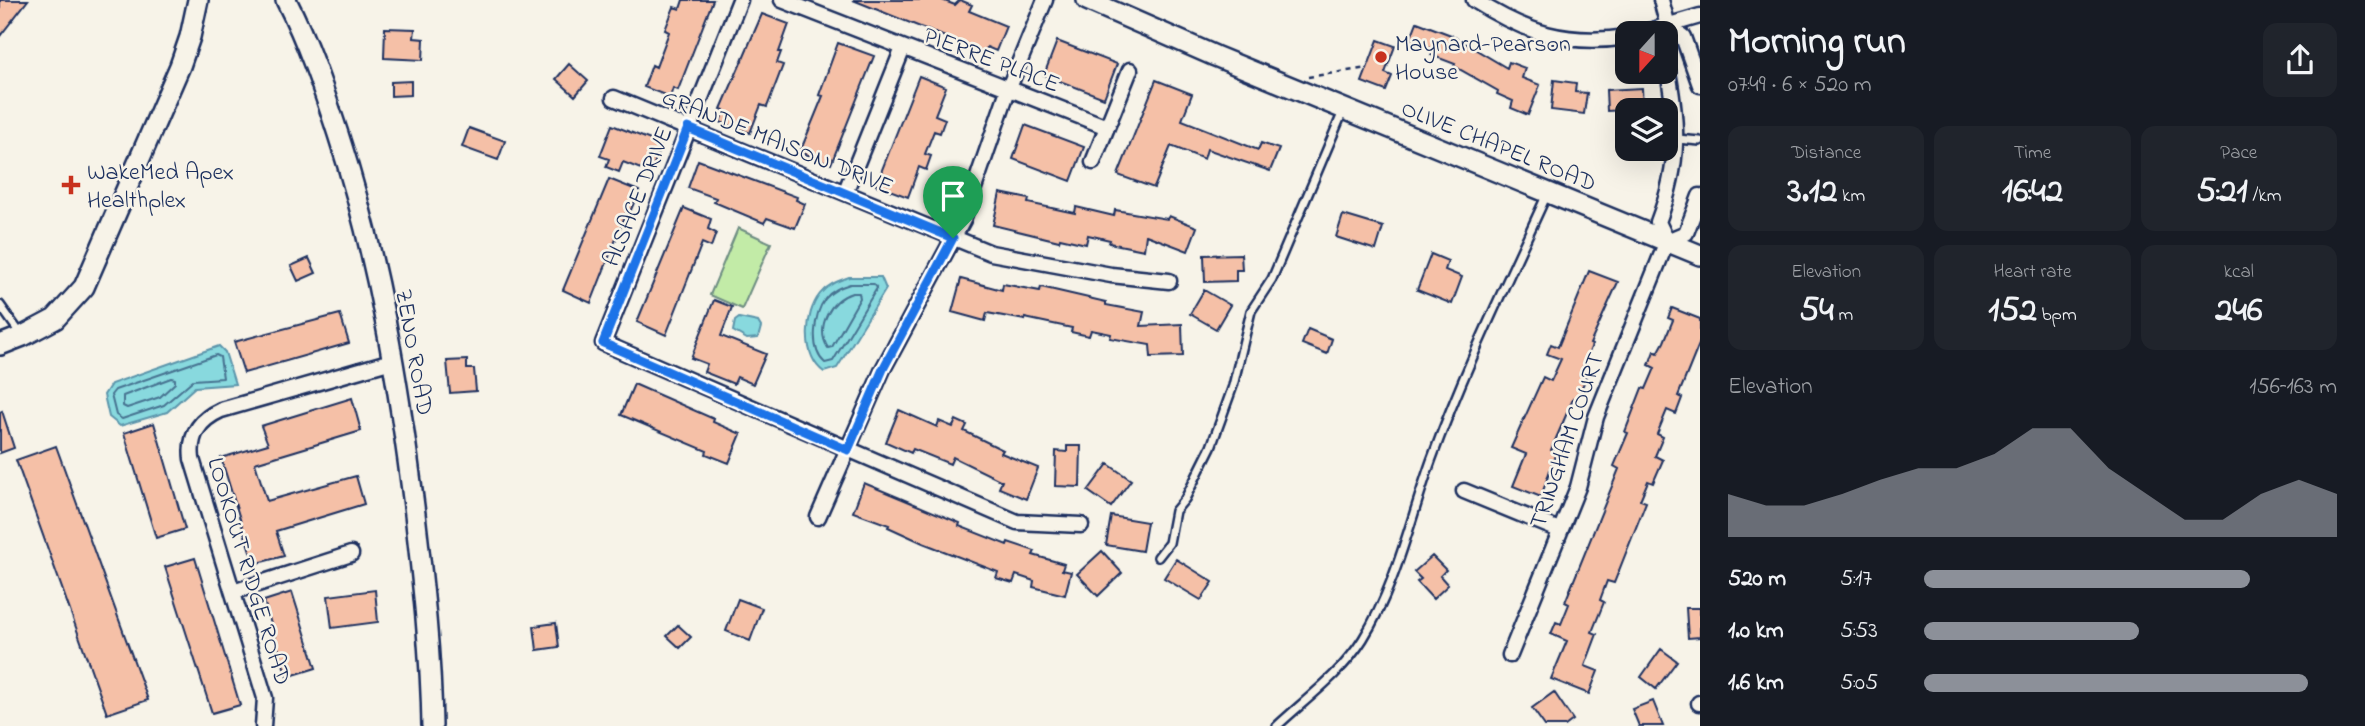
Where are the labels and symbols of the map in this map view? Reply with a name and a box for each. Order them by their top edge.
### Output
street label: PIERRE PLACE [918,19,1064,103]
north arrow [1615,21,1678,84]
place label: Maynard-Pearson House [1395,28,1571,91]
marker: Maynard-Pearson House [1373,49,1389,65]
street label: GRANDE MAISON DRIVE [656,81,898,206]
street label: OLIVE CHAPEL ROAD [1395,92,1601,202]
street label: ALSACE DRIVE [595,122,683,272]
place label: WakeMed Apex Healthplex [87,156,234,219]
pin [923,166,983,238]
marker: WakeMed Apex Healthplex [61,175,81,195]
street label: ZENO ROAD [384,286,441,418]
street label: TRINGHAM COURT [1522,348,1615,533]
street label: LOOKOUT RIDGE ROAD [196,454,299,690]

